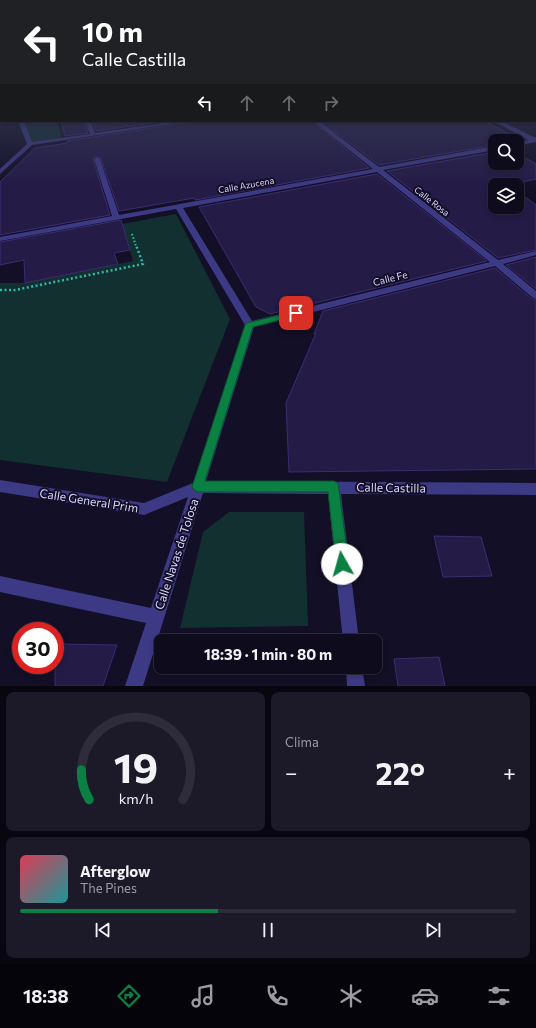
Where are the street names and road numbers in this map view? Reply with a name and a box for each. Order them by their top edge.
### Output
street label: Calle Azucena [217,175,275,195]
street label: Calle Rosa [412,184,452,218]
street label: Calle Fe [371,268,409,288]
street label: Calle Castilla [356,479,426,495]
street label: Calle General Prim [39,485,139,515]
street label: Calle Navas de Tolosa [151,497,201,611]

